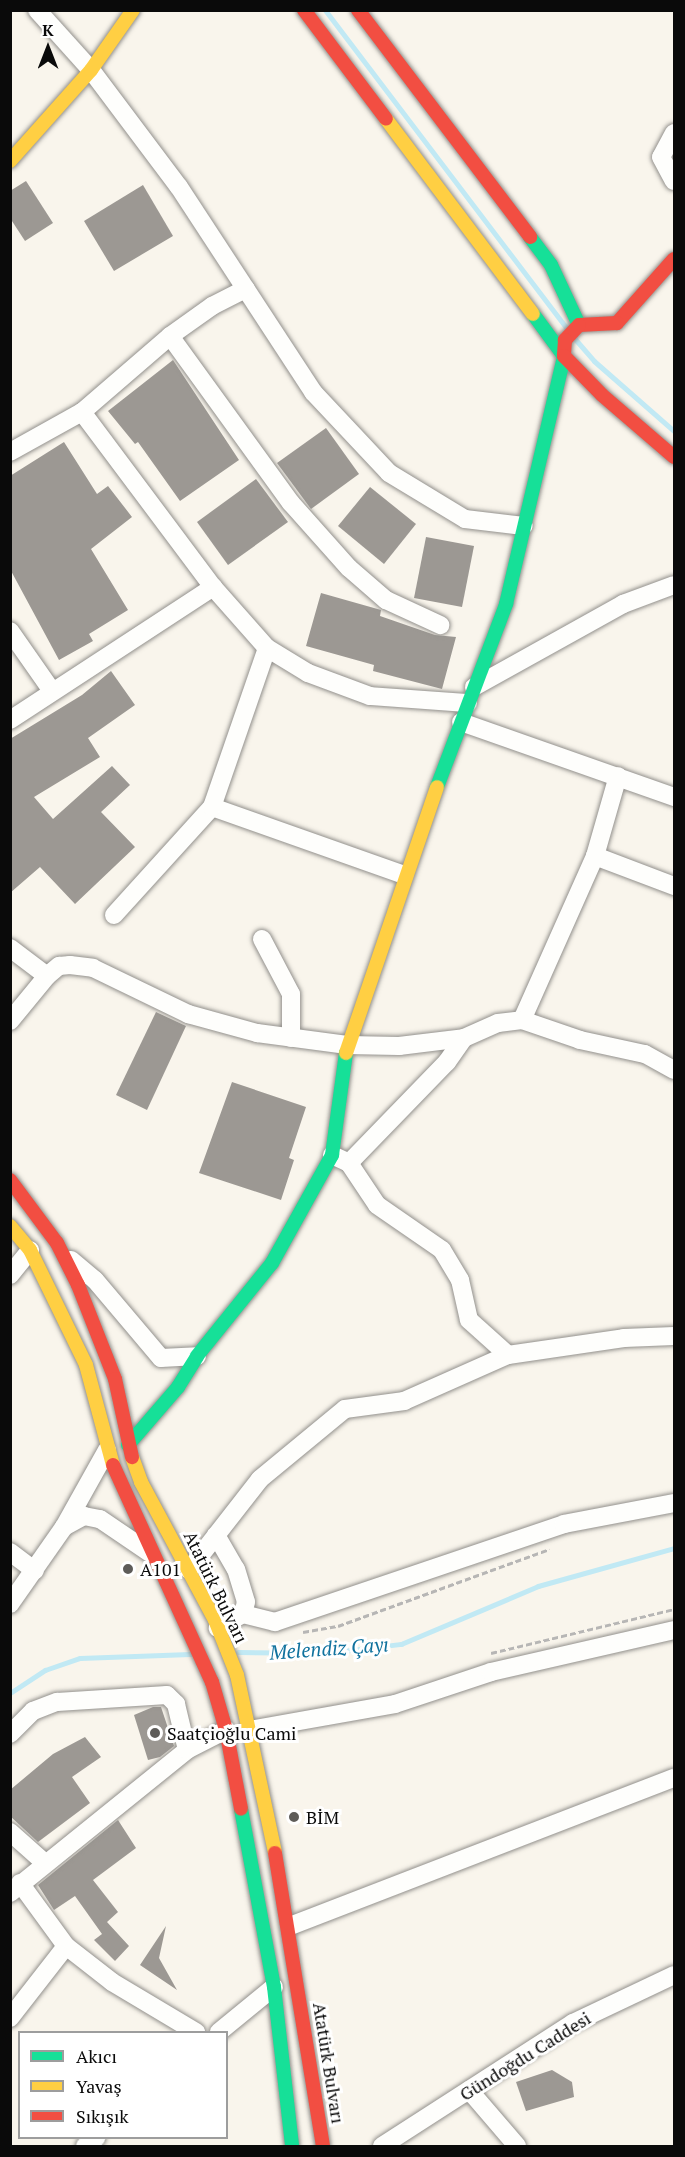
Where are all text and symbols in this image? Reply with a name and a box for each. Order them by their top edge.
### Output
north arrow [18,18,78,78]
text: K [42,19,54,41]
street label: Atatürk Bulvarı [180,1527,252,1647]
place label: A101 [140,1558,181,1580]
marker: A101 [121,1562,135,1576]
water label: Melendiz Çayı [269,1632,389,1664]
place label: Saatçioğlu Cami [167,1722,296,1744]
marker: Saatçioğlu Cami [148,1726,162,1740]
place label: BİM [306,1806,339,1828]
marker: BİM [287,1810,301,1824]
street label: Atatürk Bulvarı [309,2001,349,2125]
street label: Gündoğdu Caddesi [455,2007,595,2105]
legend [18,2031,228,2139]
text: Akıcı [76,2044,117,2068]
text: Yavaş [76,2074,122,2098]
text: Sıkışık [76,2104,129,2128]

